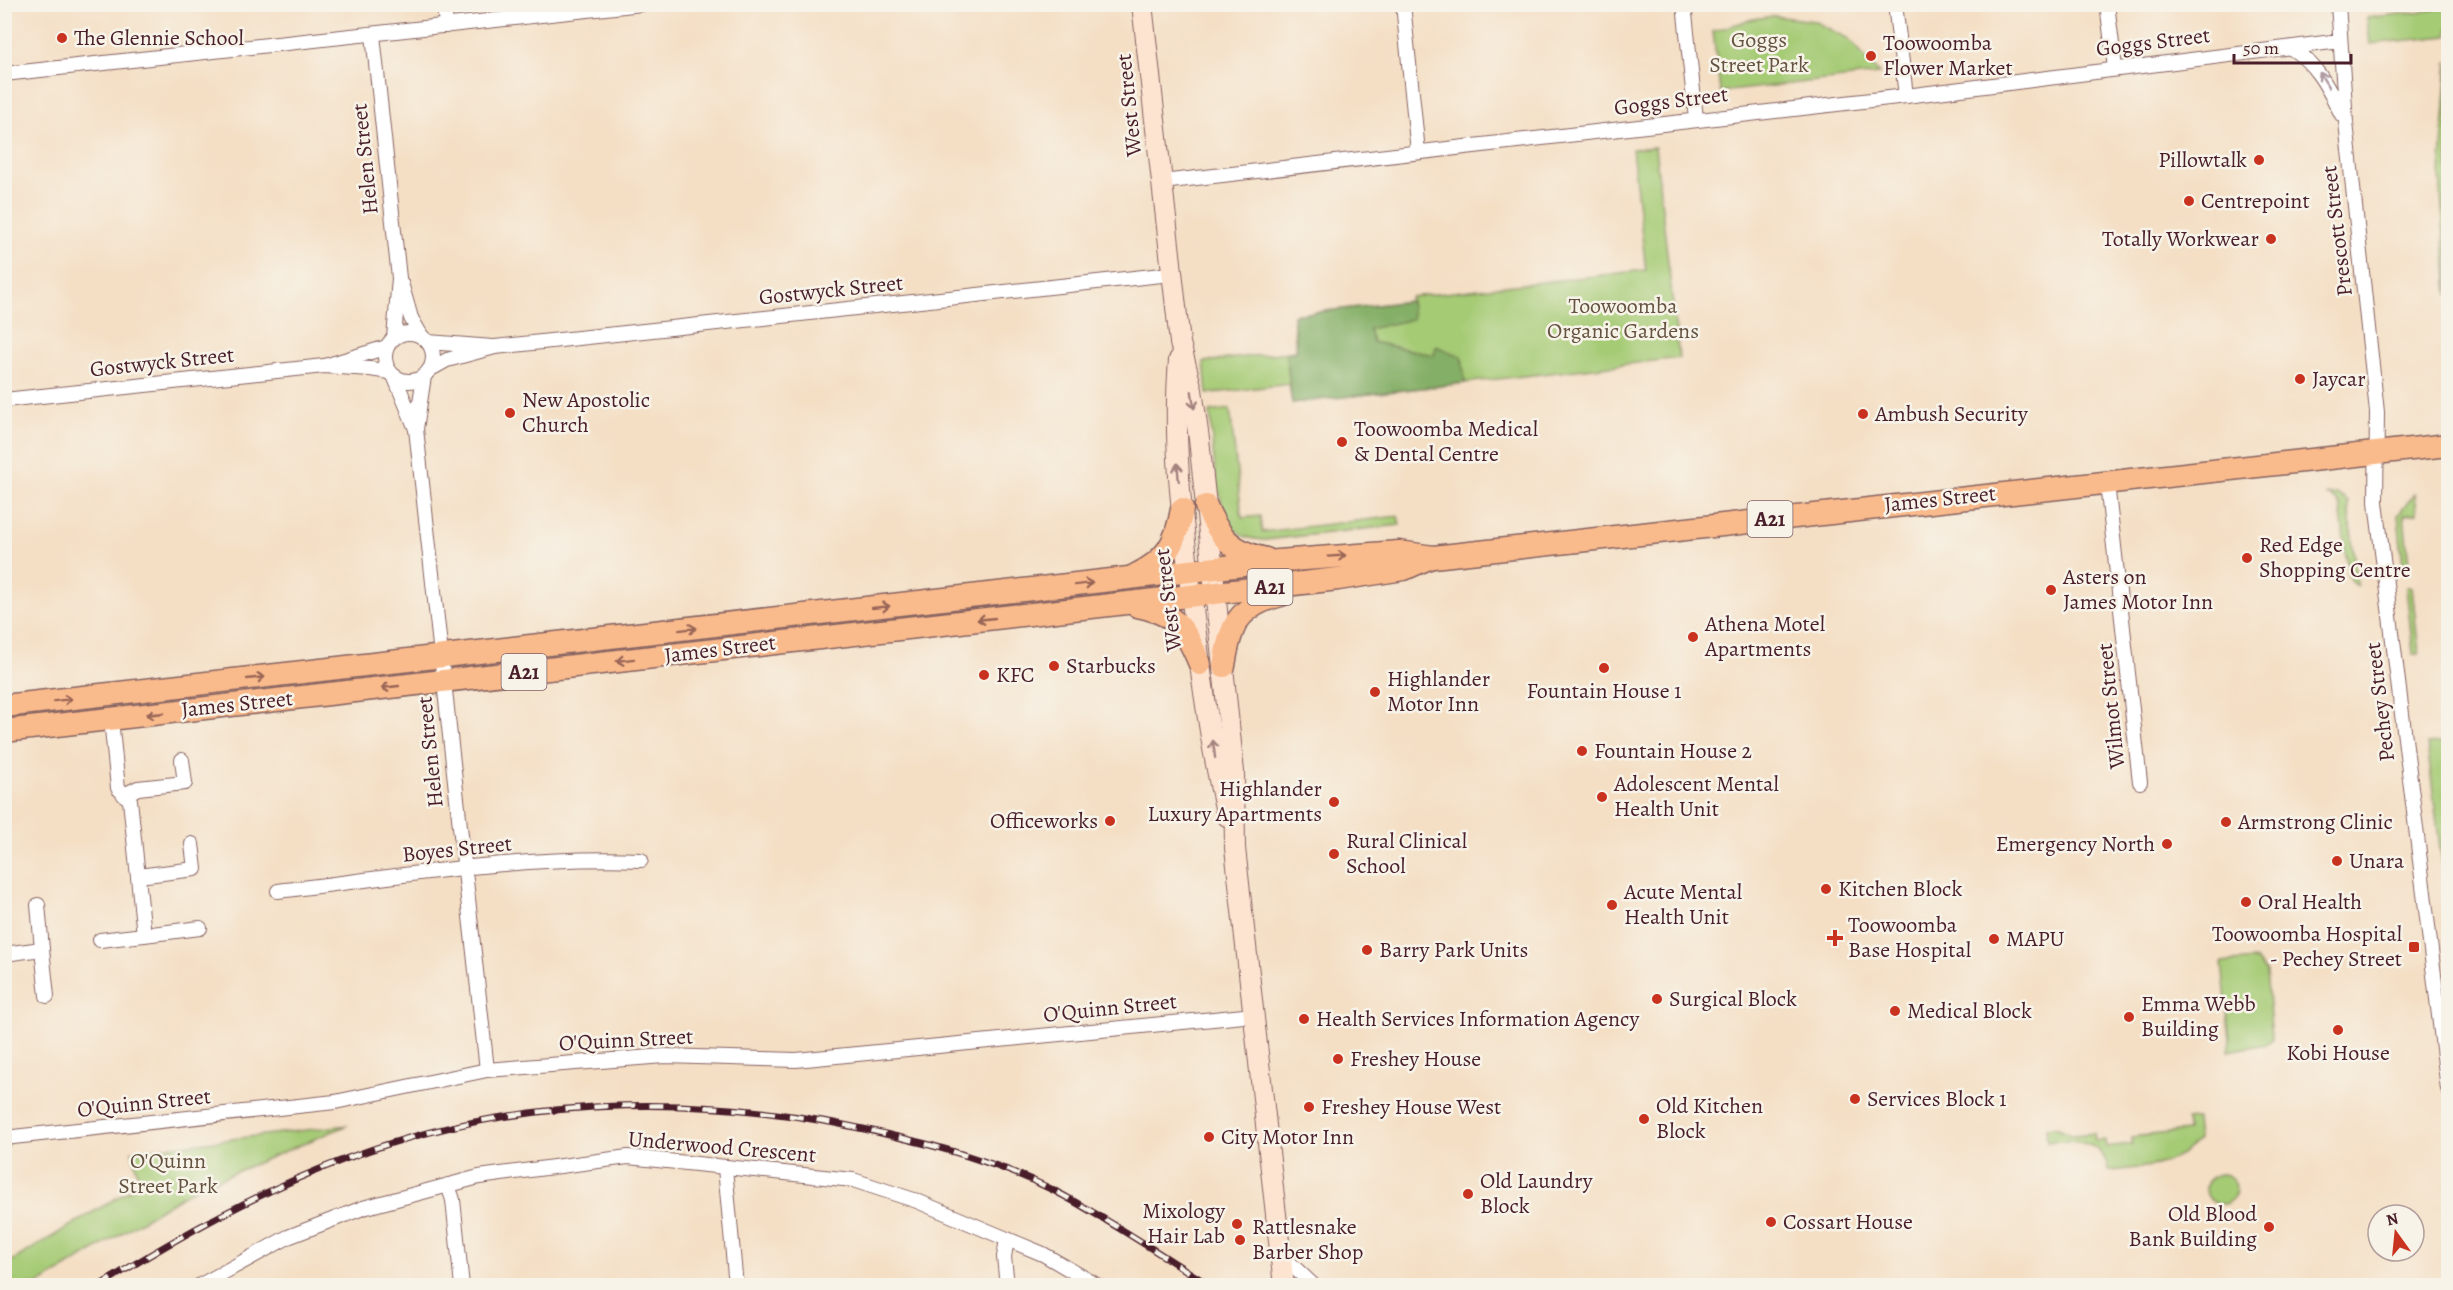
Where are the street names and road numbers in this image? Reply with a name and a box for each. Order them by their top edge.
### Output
street label: Goggs Street [2094,20,2212,64]
street label: West Street [1109,52,1149,159]
street label: Goggs Street [1612,79,1730,123]
street label: Helen Street [344,102,386,216]
street label: Prescott Street [2314,164,2360,298]
street label: Gostwyck Street [757,268,905,312]
street label: Gostwyck Street [88,340,236,384]
street label: James Street [1883,478,1997,520]
road number: A21 [1748,501,1792,537]
street label: West Street [1147,547,1189,654]
road number: A21 [1248,569,1292,605]
street label: James Street [662,627,778,671]
street label: Pechey Street [2358,641,2402,763]
street label: Wilmot Street [2089,642,2133,771]
road number: A21 [502,654,546,690]
street label: James Street [180,683,294,725]
street label: Helen Street [409,695,451,809]
street label: Boyes Street [401,828,513,870]
street label: O'Quinn Street [1042,986,1178,1030]
street label: O'Quinn Street [558,1022,694,1058]
street label: O'Quinn Street [76,1081,212,1125]
street label: Underwood Crescent [627,1124,817,1170]

